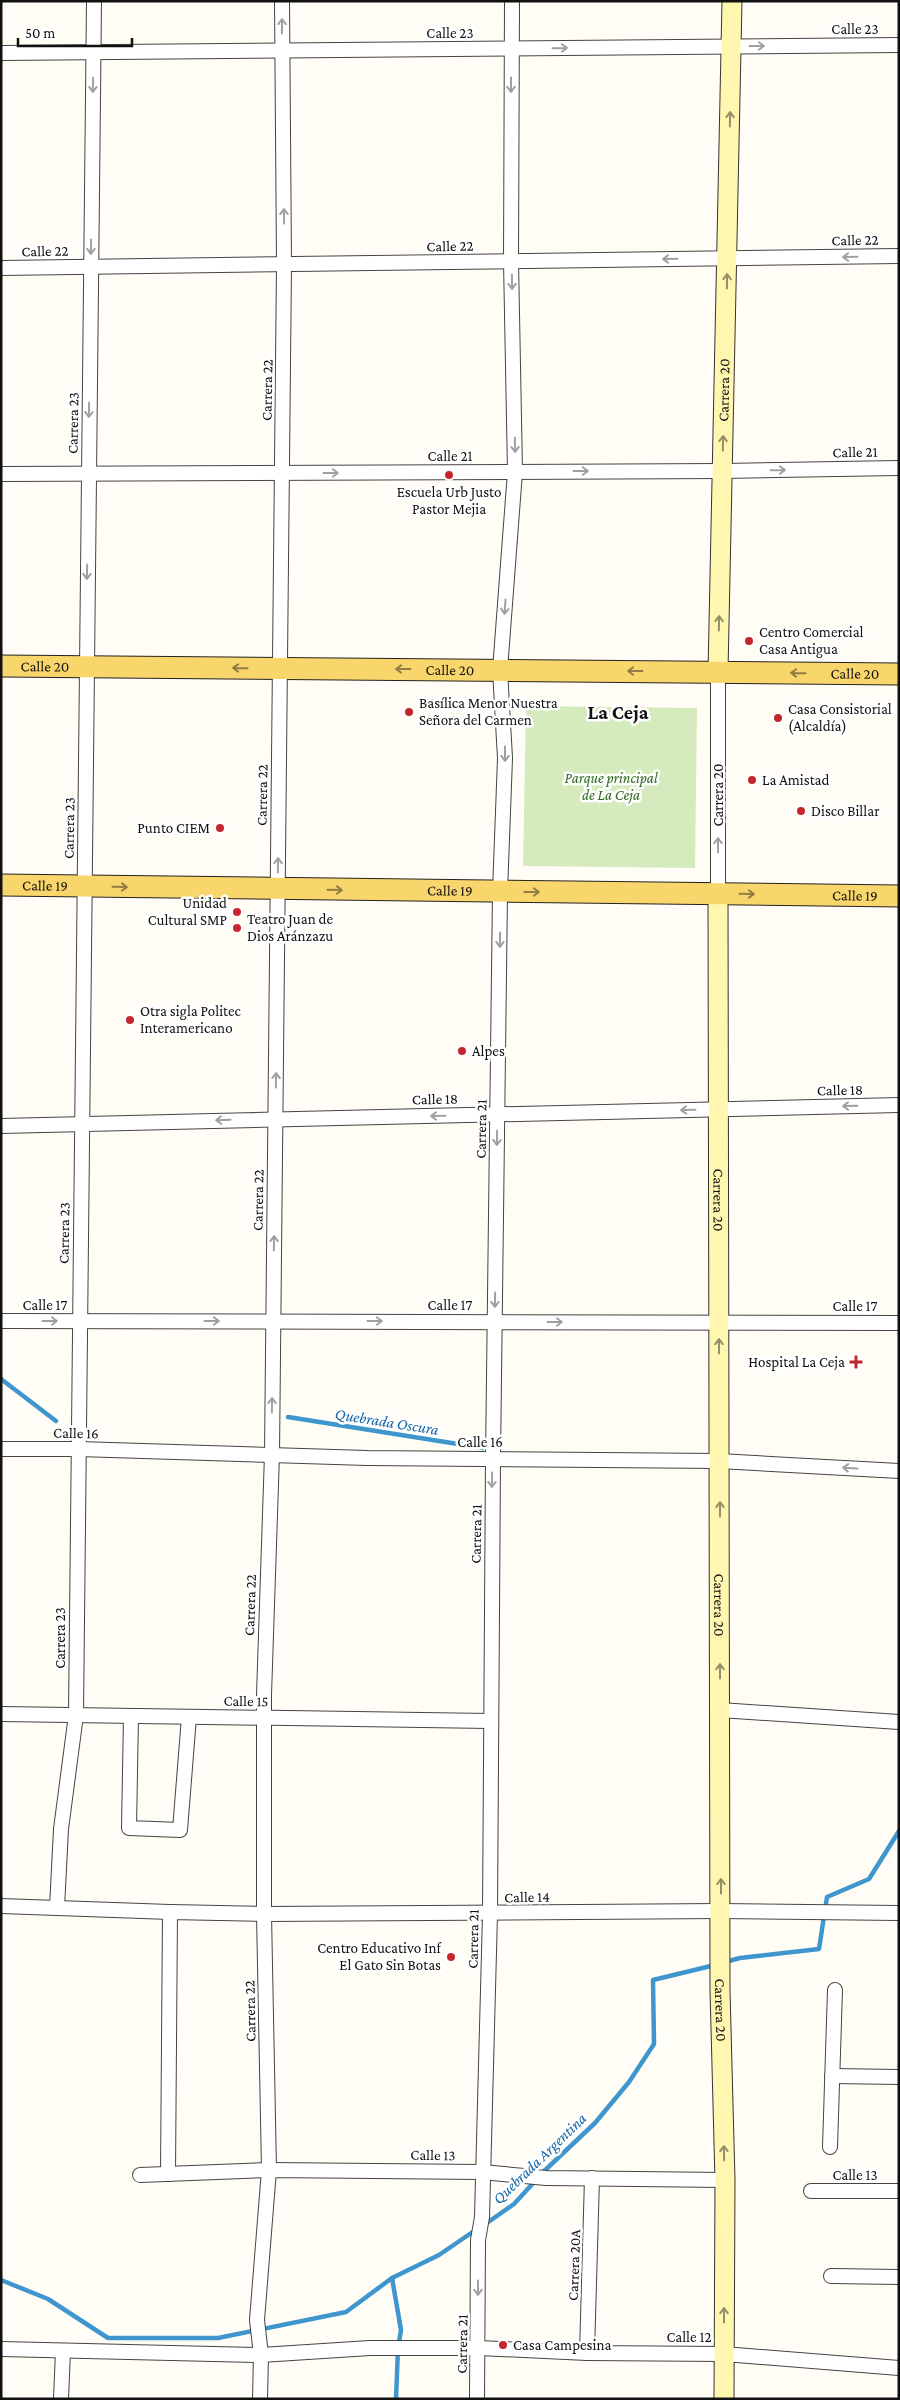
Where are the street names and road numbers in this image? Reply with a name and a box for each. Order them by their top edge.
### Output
street label: Calle 23 [831,21,879,37]
street label: Calle 23 [426,25,474,41]
street label: Calle 22 [831,232,879,248]
street label: Calle 22 [426,238,474,254]
street label: Calle 22 [21,243,69,259]
street label: Carrera 20 [715,358,733,422]
street label: Carrera 22 [258,359,276,421]
street label: Carrera 23 [64,392,82,454]
street label: Calle 21 [832,444,878,460]
street label: Calle 21 [427,448,473,464]
street label: Calle 20 [21,658,69,675]
street label: Calle 20 [426,662,474,678]
street label: Calle 20 [831,665,879,682]
street label: Carrera 20 [710,763,726,827]
street label: Carrera 22 [253,764,271,826]
street label: Carrera 23 [60,797,78,859]
street label: Calle 19 [22,877,68,894]
street label: Calle 19 [427,882,473,899]
street label: Calle 19 [832,887,878,904]
street label: Calle 18 [817,1082,863,1098]
street label: Calle 18 [412,1091,458,1107]
street label: Carrera 21 [472,1099,490,1159]
street label: Carrera 20 [711,1168,727,1232]
street label: Carrera 22 [249,1169,267,1231]
street label: Carrera 23 [55,1202,73,1264]
street label: Calle 17 [23,1297,68,1313]
street label: Calle 17 [428,1297,473,1313]
street label: Calle 17 [833,1298,878,1314]
street label: Calle 16 [53,1425,99,1441]
street label: Calle 16 [457,1434,503,1450]
street label: Carrera 21 [467,1504,485,1564]
street label: Carrera 20 [711,1573,727,1637]
street label: Carrera 22 [241,1574,259,1636]
street label: Carrera 23 [52,1607,68,1669]
street label: Calle 15 [223,1693,269,1709]
street label: Calle 14 [504,1889,550,1905]
street label: Carrera 21 [464,1909,482,1969]
street label: Carrera 20 [712,1978,729,2042]
street label: Carrera 22 [241,1980,259,2042]
street label: Calle 13 [410,2147,456,2163]
street label: Calle 13 [832,2167,878,2183]
street label: Carrera 20A [565,2229,583,2301]
street label: Carrera 21 [453,2314,471,2374]
street label: Calle 12 [666,2329,712,2345]

